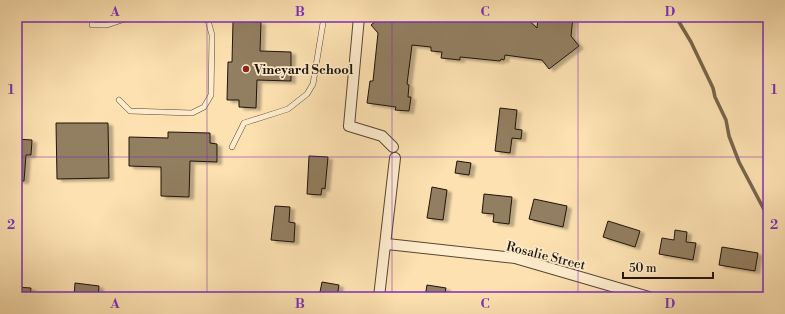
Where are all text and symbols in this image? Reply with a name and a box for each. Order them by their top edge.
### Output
text: A [109,4,120,20]
text: B [295,4,305,20]
text: C [480,4,490,20]
text: D [665,4,675,20]
place label: Vineyard School [253,62,354,78]
marker: Vineyard School [241,64,251,74]
text: 1 [8,82,15,98]
text: 1 [771,82,778,98]
text: 2 [7,217,15,233]
text: 2 [770,217,778,233]
street label: Rosalie Street [504,238,587,274]
scale bar [623,254,713,280]
text: 50 m [629,261,657,276]
text: A [109,296,120,312]
text: B [295,296,305,312]
text: C [480,296,490,312]
text: D [665,296,675,312]

